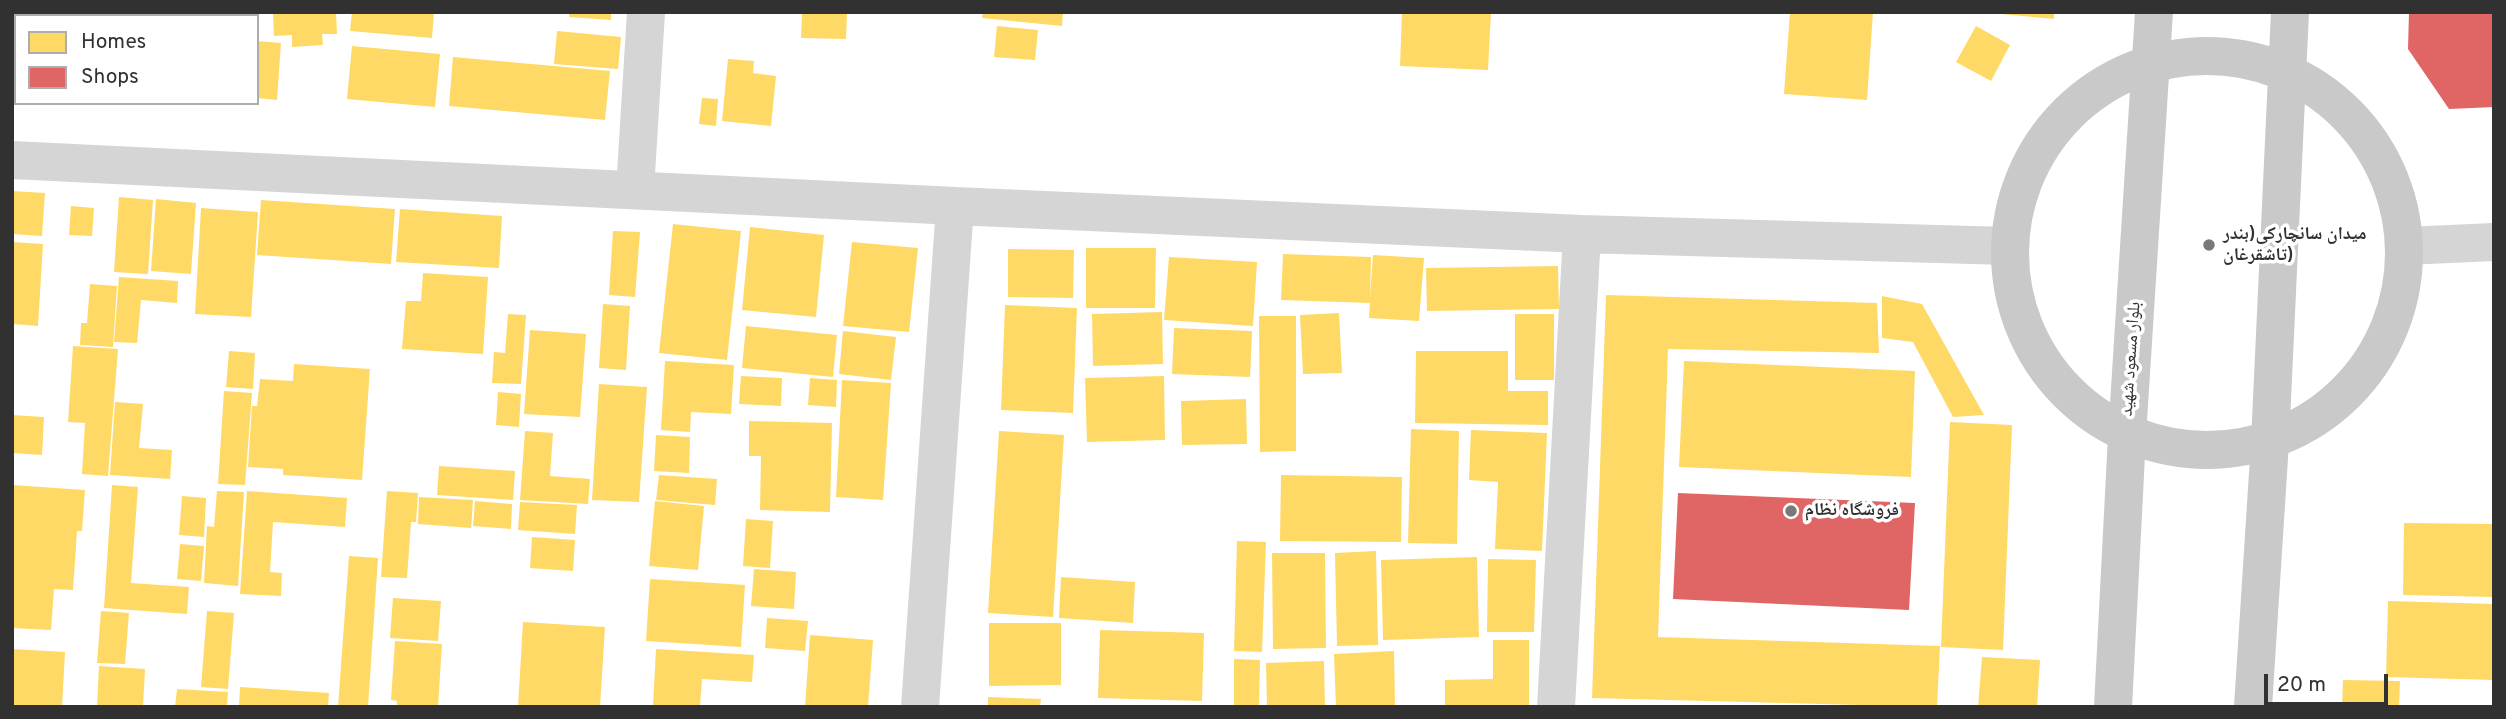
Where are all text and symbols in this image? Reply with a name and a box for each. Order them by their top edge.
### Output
legend [14,14,259,105]
text: Homes [81,29,146,56]
text: Shops [81,64,139,91]
place label: میدان سانچارکی(بندر تاشقرغان) [2223,224,2367,266]
marker: میدان سانچارکی(بندر تاشقرغان) [2201,237,2217,253]
street label: بلوار مسعود شهید [2117,301,2147,417]
place label: فروشگاه نظام [1805,500,1899,522]
marker: فروشگاه نظام [1783,503,1799,519]
scale bar [2268,660,2392,704]
text: 20 m [2277,672,2326,699]

